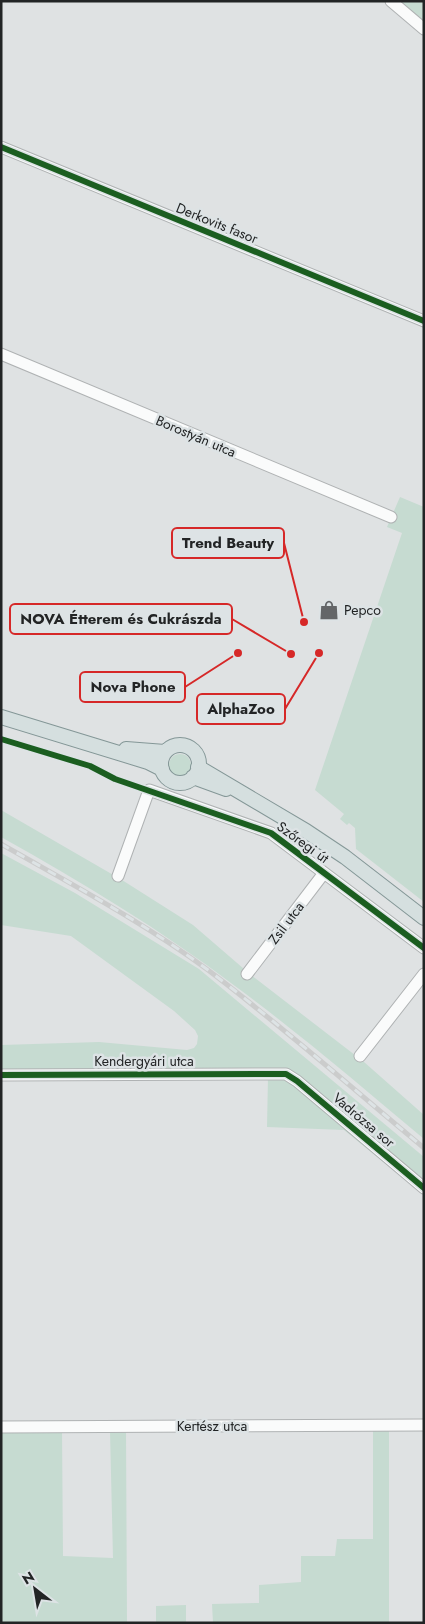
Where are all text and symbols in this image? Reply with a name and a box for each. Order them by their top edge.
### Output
street label: Derkovits fasor [173,197,261,249]
street label: Borostyán utca [153,410,239,462]
callout: Trend Beauty [172,528,284,558]
text: Trend Beauty [182,532,274,554]
shop icon: Pepco [318,599,340,621]
place label: Pepco [344,600,381,620]
callout: NOVA Étterem és Cukrászda [10,604,232,634]
text: NOVA Étterem és Cukrászda [20,608,222,630]
callout: Nova Phone [80,672,185,702]
text: Nova Phone [91,676,176,698]
callout: AlphaZoo [197,694,285,724]
text: AlphaZoo [206,698,275,720]
street label: Szőregi út [273,816,334,868]
street label: Zsil utca [263,898,309,948]
street label: Kendergyári utca [94,1051,194,1071]
street label: Vadrózsa sor [329,1088,400,1152]
street label: Kertész utca [177,1416,247,1436]
north arrow [10,1564,60,1614]
text: N [18,1566,38,1589]

